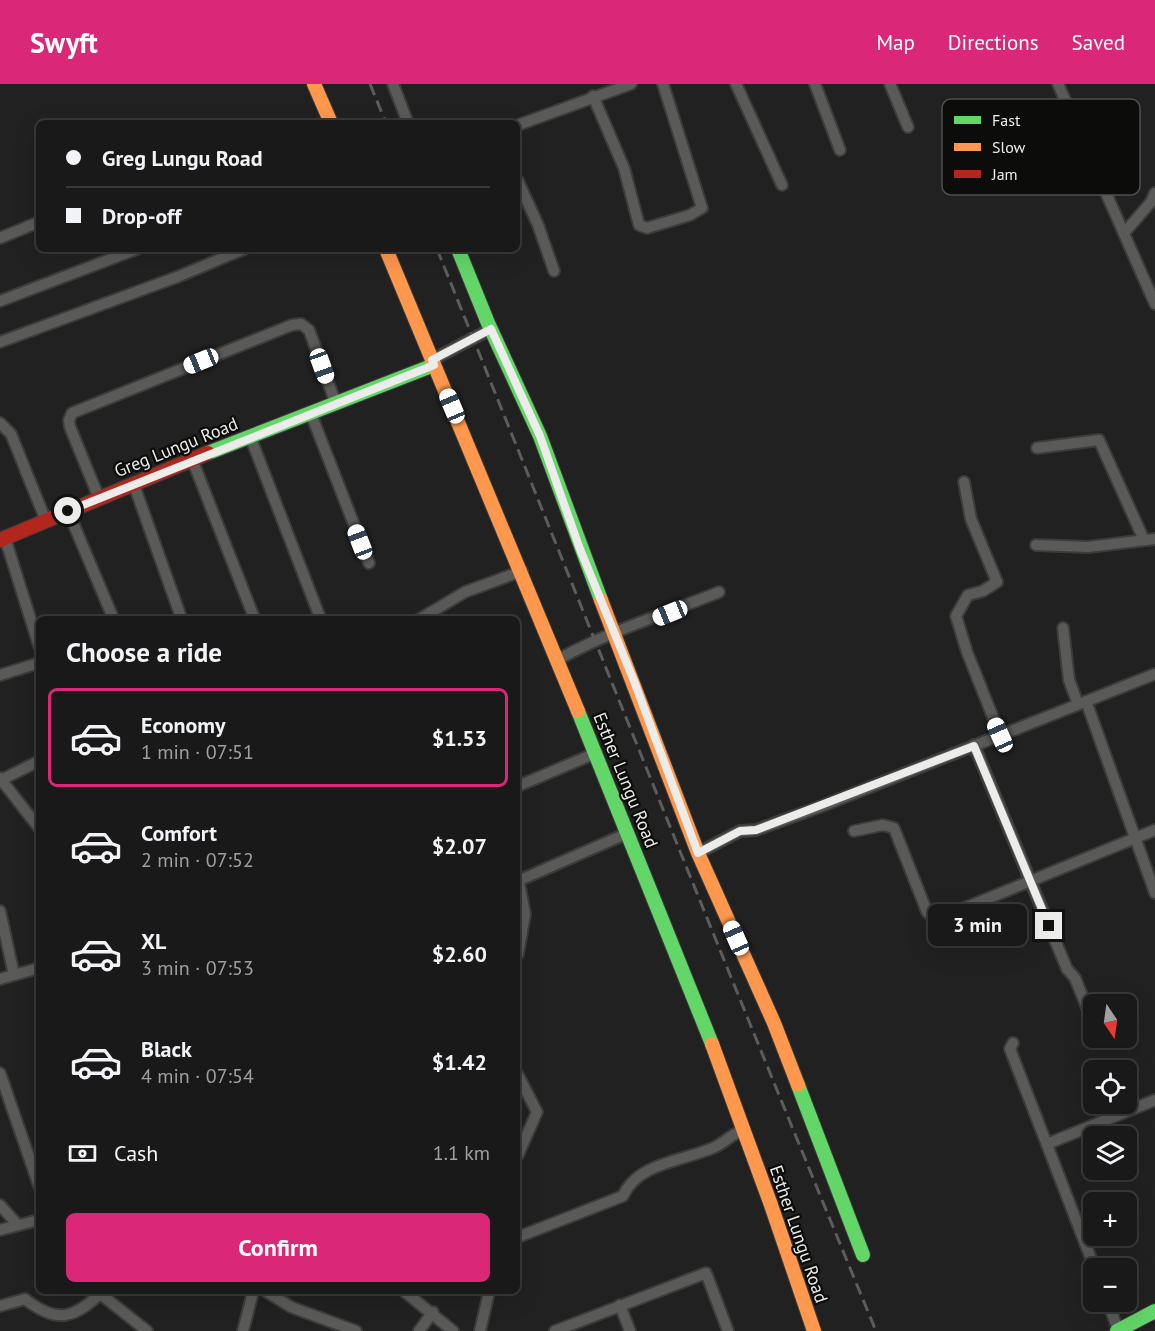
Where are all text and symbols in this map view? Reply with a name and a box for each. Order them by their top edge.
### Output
text: Swyft [30,24,98,61]
text: Map [876,29,915,56]
text: Directions [948,29,1039,56]
text: Saved [1072,29,1125,56]
legend [942,99,1140,195]
text: Fast [992,110,1021,130]
text: Slow [992,137,1026,157]
text: Greg Lungu Road [102,144,263,172]
text: Jam [991,164,1018,184]
text: Drop-off [102,202,181,230]
car [181,346,221,376]
car [307,346,337,386]
car [437,386,467,426]
street label: Greg Lungu Road [111,412,241,482]
route start [54,497,81,524]
car [345,522,375,562]
car [650,598,690,628]
text: Choose a ride [66,635,222,669]
street label: Esther Lungu Road [588,709,664,851]
icon: car [69,711,123,765]
text: Economy [141,711,225,739]
car [984,715,1016,755]
text: $1.53 [432,724,487,752]
text: 1 min · 07:51 [141,739,254,765]
icon: car [69,819,123,873]
text: Comfort [141,819,217,847]
text: $2.07 [432,832,487,860]
text: 2 min · 07:52 [141,847,254,873]
callout: 3 min [929,905,1028,947]
text: 3 min [953,912,1002,938]
route end [1035,912,1062,939]
car [720,918,752,958]
icon: car [69,927,123,981]
text: XL [141,927,166,955]
text: $2.60 [432,940,487,968]
text: 3 min · 07:53 [141,955,254,981]
north arrow [1083,994,1137,1048]
map controls [1083,994,1137,1312]
icon: car [69,1035,123,1089]
text: Black [141,1035,192,1063]
text: $1.42 [432,1048,487,1076]
button: locate [1083,1060,1137,1114]
text: 4 min · 07:54 [141,1063,254,1089]
button: layers [1083,1126,1137,1180]
icon: cash [66,1137,99,1170]
text: Cash [114,1139,158,1167]
text: 1.1 km [433,1140,490,1166]
street label: Esther Lungu Road [765,1162,833,1306]
button: + [1083,1192,1137,1246]
button: Confirm [66,1213,490,1282]
button: − [1083,1258,1137,1312]

